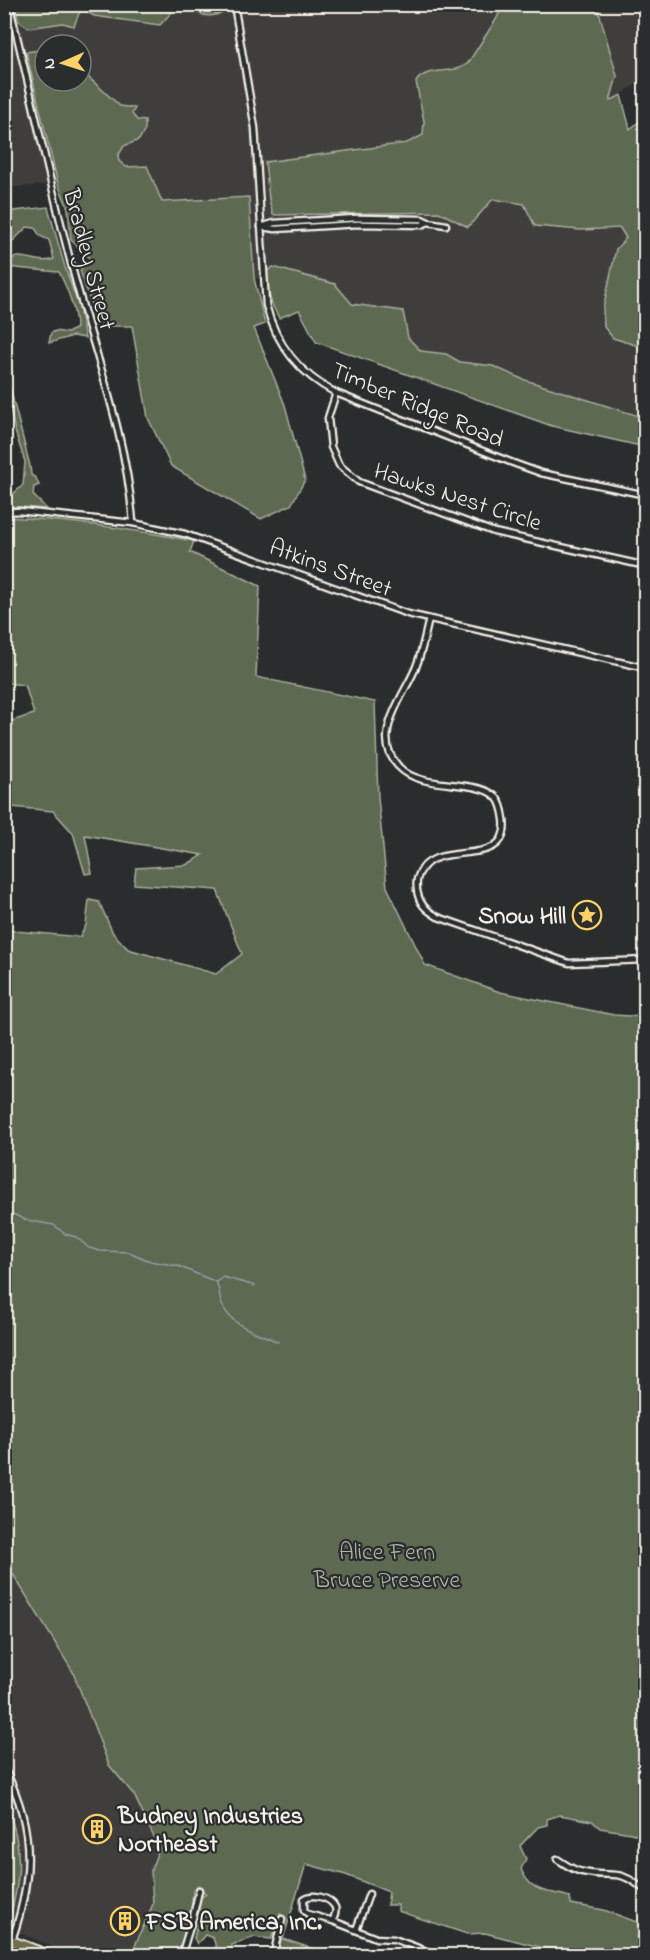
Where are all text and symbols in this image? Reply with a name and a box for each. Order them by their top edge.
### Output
north arrow [33,33,93,93]
text: N [38,57,62,70]
street label: Bradley Street [51,184,123,334]
street label: Timber Ridge Road [325,354,509,459]
street label: Hawks Nest Circle [369,455,546,542]
street label: Atkins Street [264,531,396,608]
place icon: Snow Hill [571,899,603,931]
place label: Snow Hill [478,900,566,935]
park label: Alice Fern Bruce Preserve [313,1536,460,1599]
place label: Budney Industries Northeast [117,1800,303,1863]
building icon: Budney Industries Northeast [81,1813,113,1845]
building icon: FSB America, Inc. [109,1905,141,1937]
place label: FSB America, Inc. [145,1906,322,1941]

